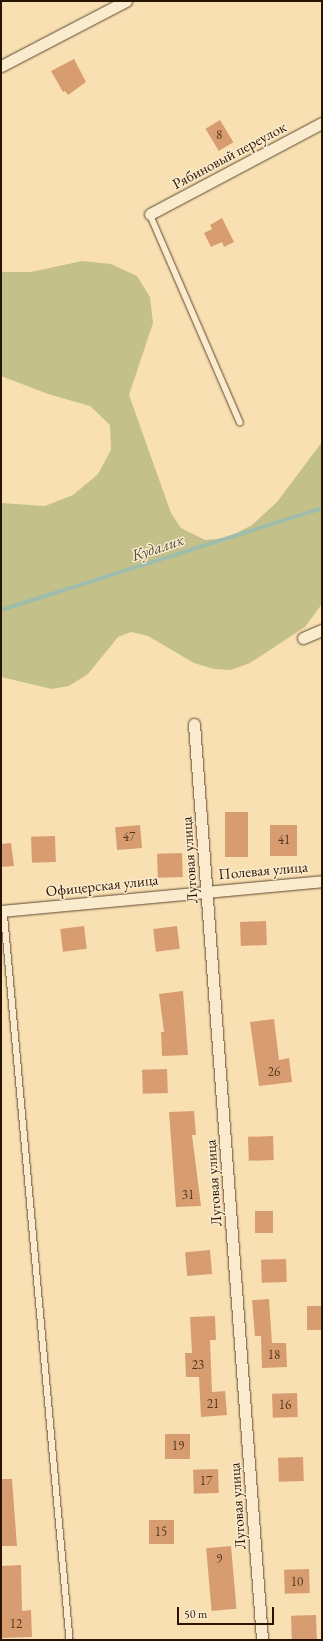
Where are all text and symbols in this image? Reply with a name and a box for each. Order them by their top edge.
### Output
street label: Рябиновый переулок [169,117,289,193]
house number: 8 [216,127,222,143]
water label: Кудалик [129,531,187,565]
street label: Луговая улица [177,816,201,904]
house number: 47 [123,829,135,845]
house number: 41 [278,832,290,848]
street label: Полевая улица [218,857,308,883]
street label: Офицерская улица [45,870,159,900]
house number: 26 [268,1064,280,1080]
street label: Луговая улица [201,1139,225,1227]
house number: 31 [182,1187,194,1203]
house number: 18 [268,1347,280,1363]
house number: 23 [192,1357,204,1373]
house number: 21 [207,1396,219,1412]
house number: 16 [279,1397,291,1413]
house number: 19 [172,1438,184,1454]
street label: Луговая улица [225,1462,249,1550]
house number: 17 [200,1473,212,1489]
house number: 15 [155,1524,167,1540]
house number: 9 [216,1551,222,1567]
house number: 10 [291,1574,303,1590]
scale bar [179,1599,276,1625]
text: 50 m [184,1606,207,1622]
house number: 12 [10,1616,22,1632]

